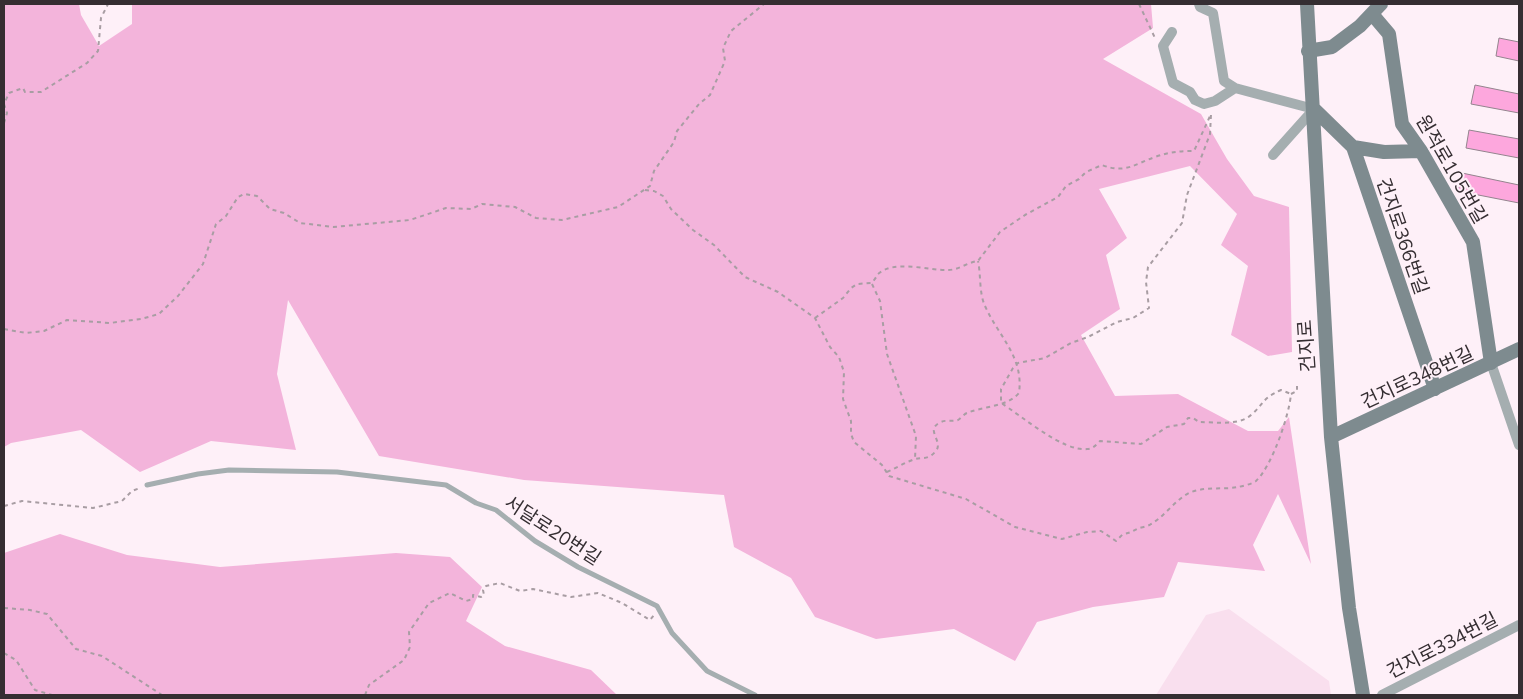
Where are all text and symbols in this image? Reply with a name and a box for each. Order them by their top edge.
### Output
street label: 원적로105번길 [1411,110,1493,228]
street label: 건지로366번길 [1372,175,1434,297]
street label: 건지로 [1292,319,1320,373]
street label: 건지로348번길 [1357,340,1477,414]
street label: 서달로20번길 [500,490,606,570]
street label: 건지로334번길 [1382,607,1502,683]

